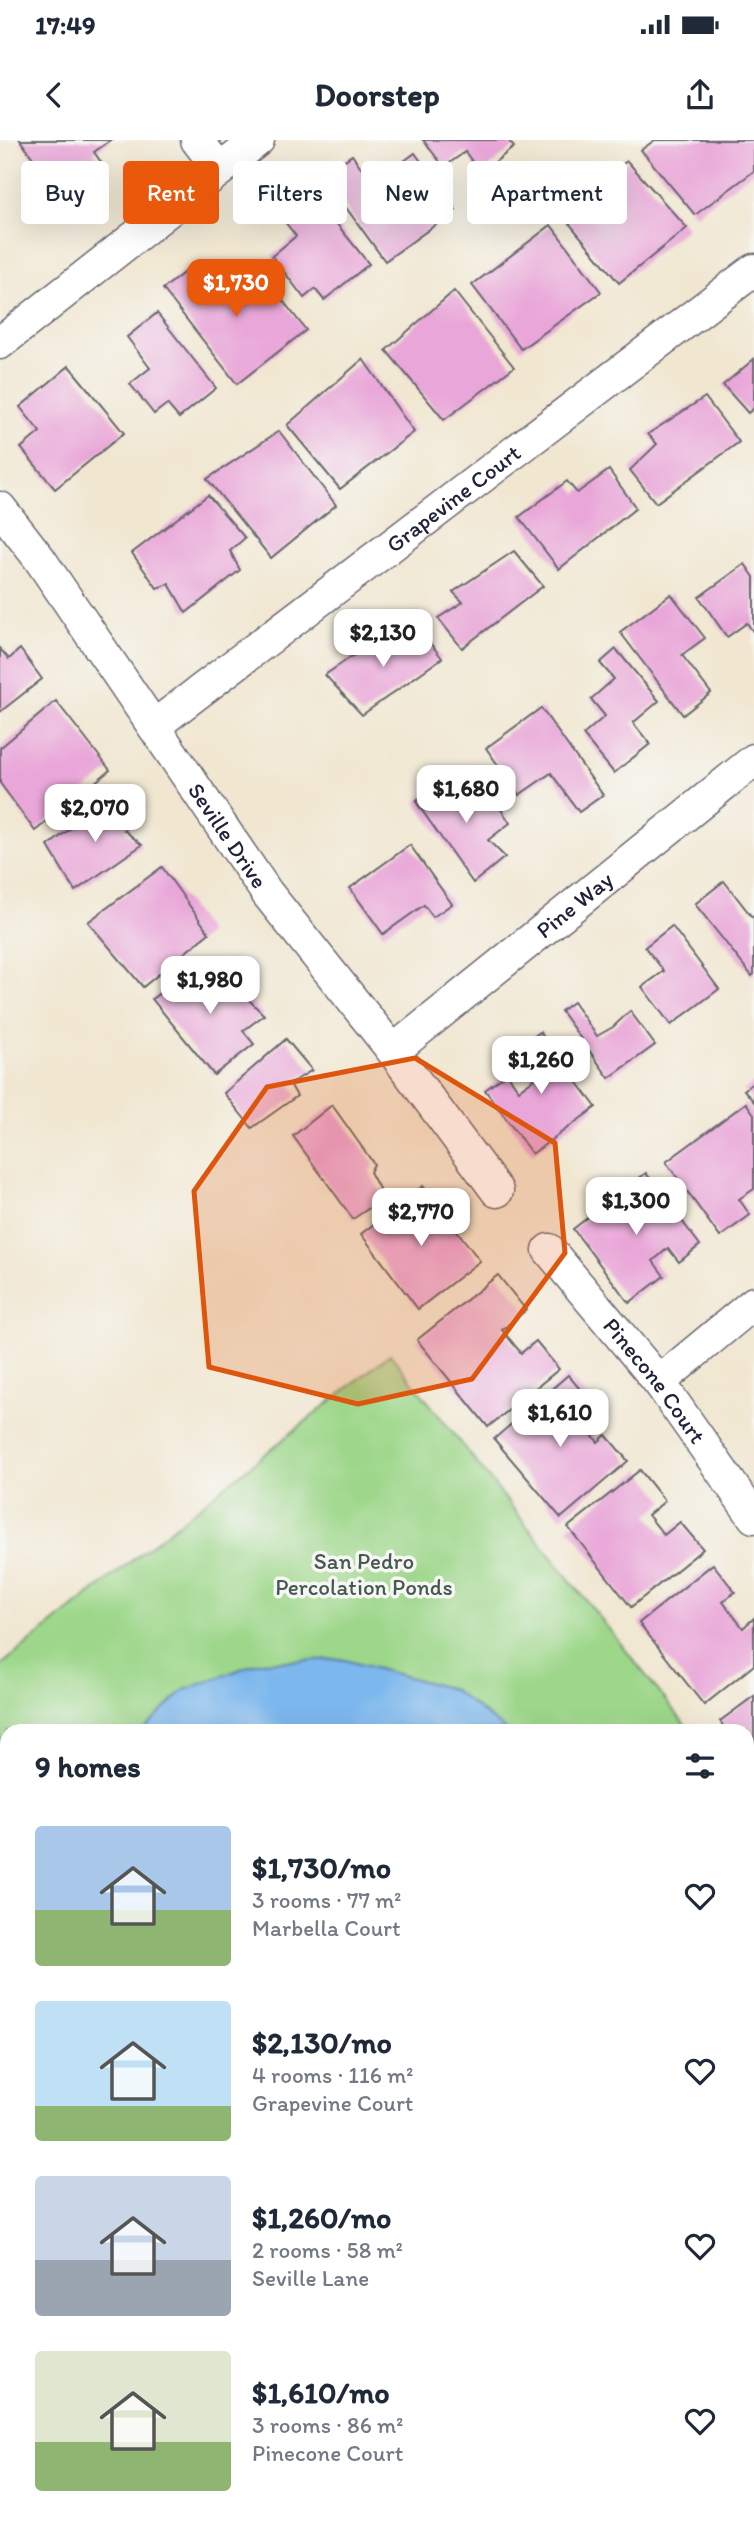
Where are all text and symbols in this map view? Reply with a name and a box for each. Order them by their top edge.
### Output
text: 17:49 [35,9,96,41]
icon: back [35,76,73,114]
text: Doorstep [314,76,440,114]
icon: share [681,76,719,114]
chip: Buy [21,161,109,224]
chip: Rent [123,161,219,224]
chip: Filters [233,161,347,224]
chip: New [361,161,453,224]
chip: Apartment [467,161,627,224]
pin: $1,730 [179,260,293,319]
text: $1,730 [203,268,269,296]
street label: Grapevine Court [381,438,526,559]
pin: $2,130 [326,610,440,669]
text: $2,130 [350,618,416,646]
pin: $1,680 [409,766,523,825]
text: $1,680 [433,774,499,802]
street label: Seville Drive [182,777,274,894]
pin: $2,070 [38,784,152,844]
text: $2,070 [61,793,129,821]
street label: Pine Way [530,865,619,944]
pin: $1,980 [153,956,267,1016]
text: $1,980 [177,965,243,993]
pin: $1,260 [484,1037,598,1096]
text: $1,260 [508,1045,574,1073]
pin: $1,300 [579,1178,693,1237]
text: $1,300 [602,1186,670,1214]
pin: $2,770 [364,1188,478,1248]
text: $2,770 [388,1197,454,1225]
street label: Pinecone Court [597,1312,712,1449]
pin: $1,610 [503,1390,617,1449]
text: $1,610 [528,1398,592,1426]
park label: San Pedro Percolation Ponds [275,1547,453,1601]
icon: filters [681,1747,719,1785]
text: 9 homes [35,1748,141,1785]
text: $1,730/mo [252,1849,391,1886]
icon: home [91,1854,175,1938]
icon: heart [681,1877,719,1915]
text: 3 rooms · 77 m² [252,1886,402,1914]
text: Marbella Court [252,1914,401,1942]
text: $2,130/mo [252,2024,392,2061]
icon: home [91,2029,175,2113]
icon: heart [681,2052,719,2090]
text: 4 rooms · 116 m² [252,2061,414,2089]
text: Grapevine Court [252,2089,413,2117]
text: $1,260/mo [252,2199,391,2236]
icon: home [91,2204,175,2288]
icon: heart [681,2227,719,2265]
text: 2 rooms · 58 m² [252,2236,403,2264]
text: Seville Lane [252,2264,369,2292]
text: $1,610/mo [252,2374,390,2411]
icon: home [91,2379,175,2463]
icon: heart [681,2402,719,2440]
text: 3 rooms · 86 m² [252,2411,404,2439]
text: Pinecone Court [252,2439,403,2467]

